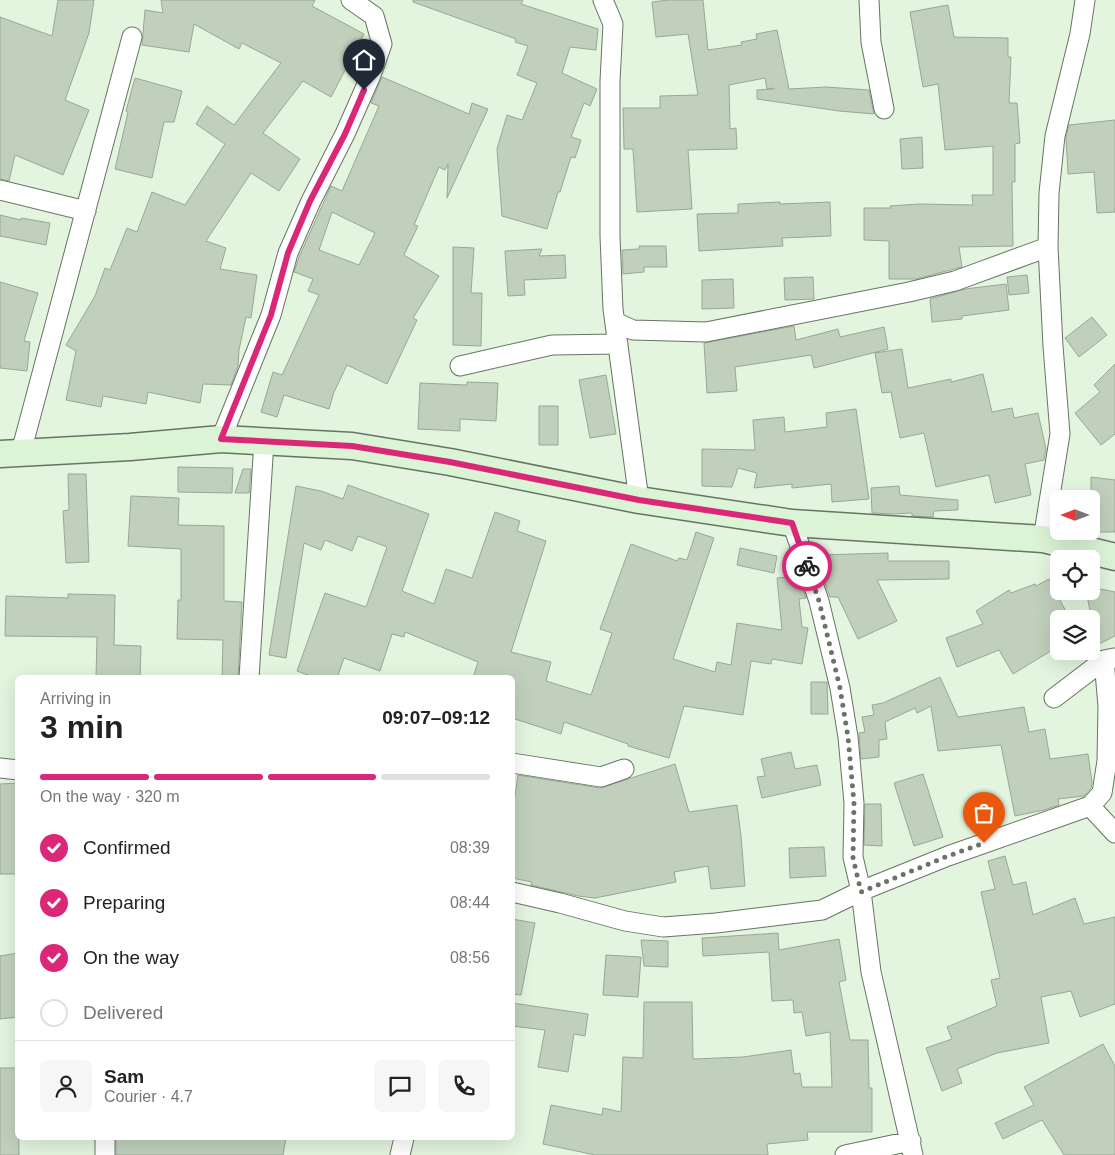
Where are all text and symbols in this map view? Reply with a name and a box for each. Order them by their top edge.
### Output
pin [343,39,385,90]
icon: home [350,46,378,74]
north arrow [1050,490,1100,540]
map controls [1050,490,1100,660]
courier [782,541,832,591]
button: locate [1050,550,1100,600]
icon: bike [793,552,821,580]
button: layers [1050,610,1100,660]
text: Arriving in [40,690,111,707]
text: 09:07–09:12 [382,707,490,728]
text: 3 min [40,709,124,745]
text: On the way · 320 m [40,788,180,805]
pin [963,792,1005,843]
icon: bag [970,799,998,827]
icon: check [40,834,68,862]
text: Confirmed [83,837,171,858]
text: 08:39 [450,839,490,856]
icon: check [40,889,68,917]
text: Preparing [83,892,165,913]
text: 08:44 [450,894,490,911]
icon: check [40,944,68,972]
text: On the way [83,947,179,968]
text: 08:56 [450,949,490,966]
text: Delivered [83,1002,163,1023]
button: person [40,1060,92,1112]
button: chat [374,1060,426,1112]
button: phone [438,1060,490,1112]
text: Sam [104,1066,144,1087]
text: Courier · 4.7 [104,1088,193,1105]

